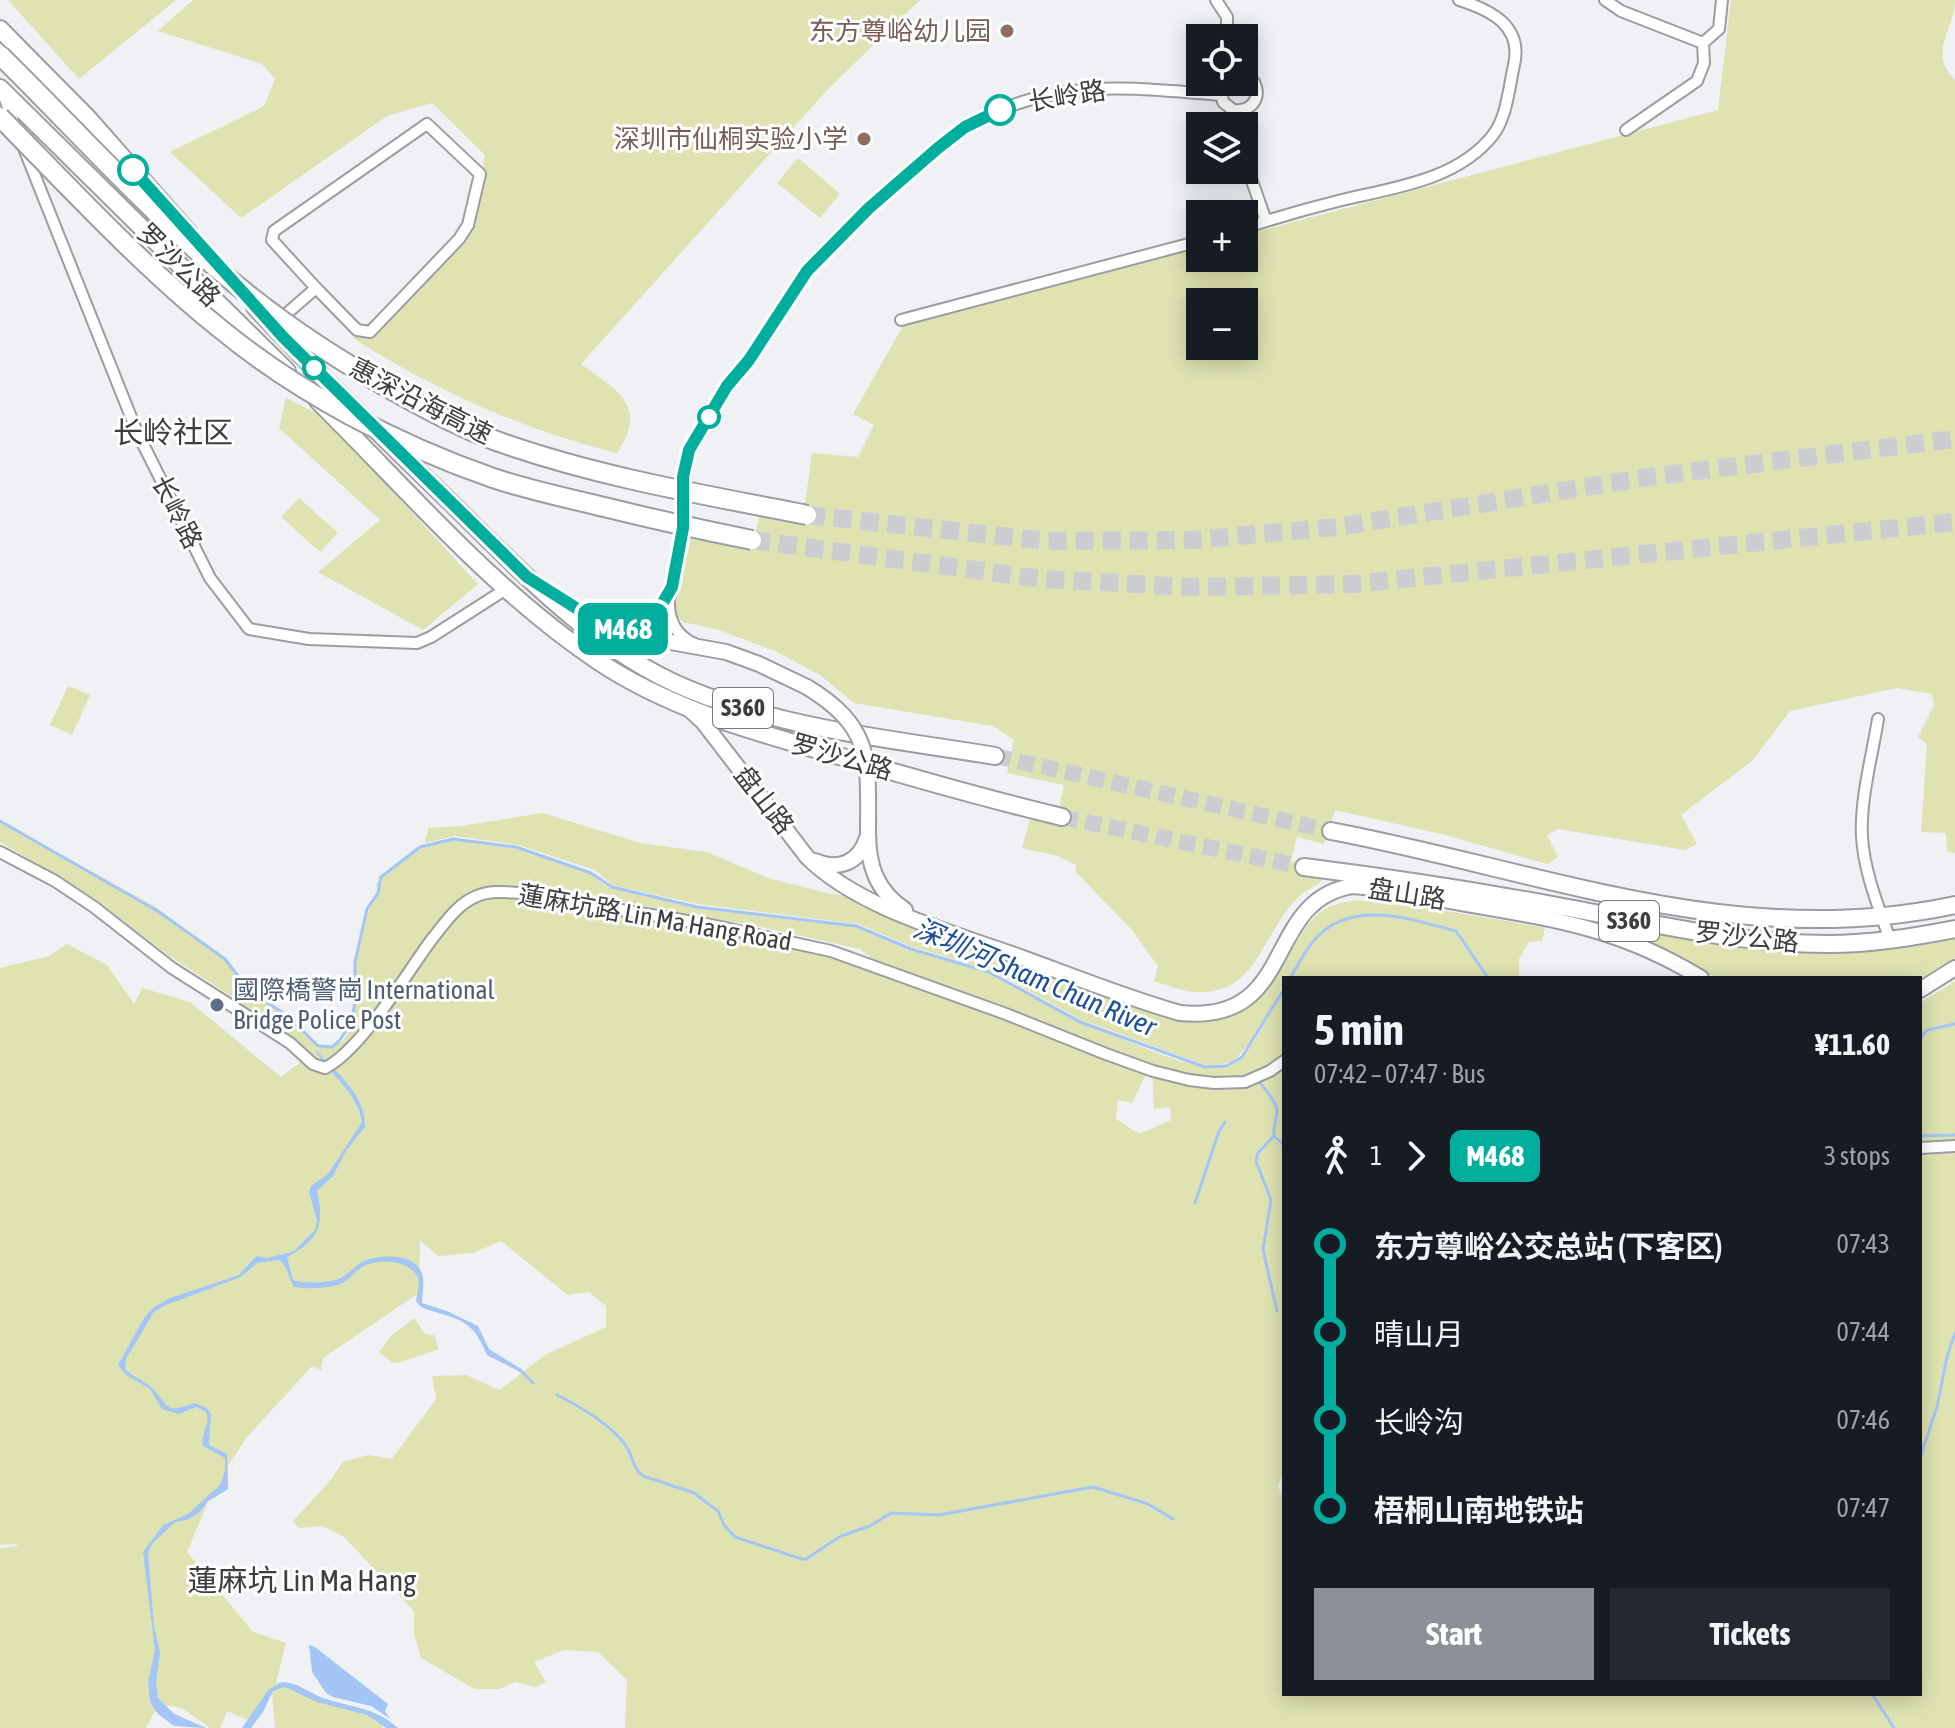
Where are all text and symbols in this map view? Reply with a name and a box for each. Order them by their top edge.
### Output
place label: 东方尊峪幼儿园 [809,16,991,46]
marker: 东方尊峪幼儿园 [998,22,1016,40]
map controls [1186,24,1258,360]
button: locate [1186,24,1258,96]
street label: 长岭路 [1026,75,1108,117]
unlabelled marker [985,95,1015,125]
button: layers [1186,112,1258,184]
place label: 深圳市仙桐实验小学 [614,124,848,154]
marker: 深圳市仙桐实验小学 [855,130,873,148]
unlabelled marker [118,155,148,185]
button: + [1186,200,1258,272]
street label: 罗沙公路 [132,218,226,312]
button: − [1186,288,1258,360]
street label: 惠深沿海高速 [345,352,497,450]
unlabelled marker [303,357,325,379]
unlabelled marker [698,406,720,428]
district label: 长岭社区 [113,415,233,449]
street label: 长岭路 [146,470,208,554]
line badge: M468 [567,603,679,655]
text: M468 [594,613,652,645]
road number: S360 [713,688,773,728]
street label: 罗沙公路 [788,728,896,786]
street label: 盘山路 [728,760,800,840]
street label: 盘山路 [1366,873,1448,915]
street label: 蓮麻坑路 Lin Ma Hang Road [516,879,794,957]
road number: S360 [1599,901,1659,941]
water label: 深圳河 Sham Chun River [909,911,1163,1043]
street label: 罗沙公路 [1694,917,1800,957]
place label: 國際橋警崗 International Bridge Police Post [233,975,495,1035]
marker: 國際橋警崗 International Bridge Police Post [208,996,226,1014]
text: 5 min [1314,1004,1404,1054]
text: ¥11.60 [1815,1027,1890,1061]
text: 07:42 – 07:47 · Bus [1314,1059,1485,1089]
icon: walk [1314,1134,1358,1178]
icon: forward [1394,1134,1438,1178]
text: M468 [1466,1140,1524,1172]
text: 1 [1370,1141,1382,1171]
text: 3 stops [1824,1141,1890,1171]
text: 东方尊峪公交总站 (下客区) [1374,1229,1723,1263]
text: 07:43 [1836,1229,1890,1259]
text: 晴山月 [1374,1317,1464,1351]
text: 07:44 [1836,1317,1890,1347]
text: 长岭沟 [1374,1405,1464,1439]
text: 07:46 [1836,1405,1890,1435]
text: 梧桐山南地铁站 [1374,1493,1584,1527]
text: 07:47 [1836,1493,1890,1523]
district label: 蓮麻坑 Lin Ma Hang [188,1563,416,1597]
button: Start [1314,1588,1594,1680]
button: Tickets [1610,1588,1890,1680]

